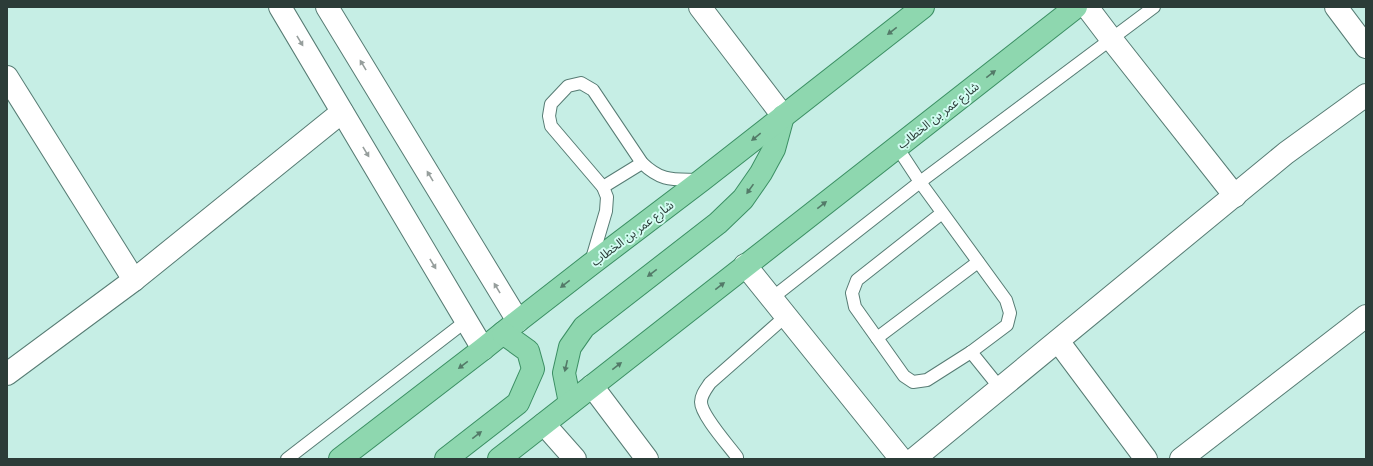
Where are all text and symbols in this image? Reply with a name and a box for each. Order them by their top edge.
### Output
one-way arrow [886,27,897,35]
one-way arrow [296,35,303,46]
one-way arrow [359,59,366,71]
one-way arrow [985,69,996,78]
street label: شارع عمر بن الخطاب [894,78,983,153]
one-way arrow [751,132,762,141]
one-way arrow [363,146,370,158]
one-way arrow [426,171,434,181]
one-way arrow [746,183,754,194]
street label: شارع عمر بن الخطاب [588,197,678,271]
one-way arrow [817,201,828,210]
one-way arrow [429,258,436,270]
one-way arrow [647,269,658,278]
one-way arrow [559,280,570,289]
one-way arrow [714,281,725,290]
one-way arrow [494,282,501,294]
one-way arrow [563,360,569,372]
one-way arrow [457,361,468,369]
one-way arrow [612,362,623,370]
one-way arrow [471,431,482,439]

